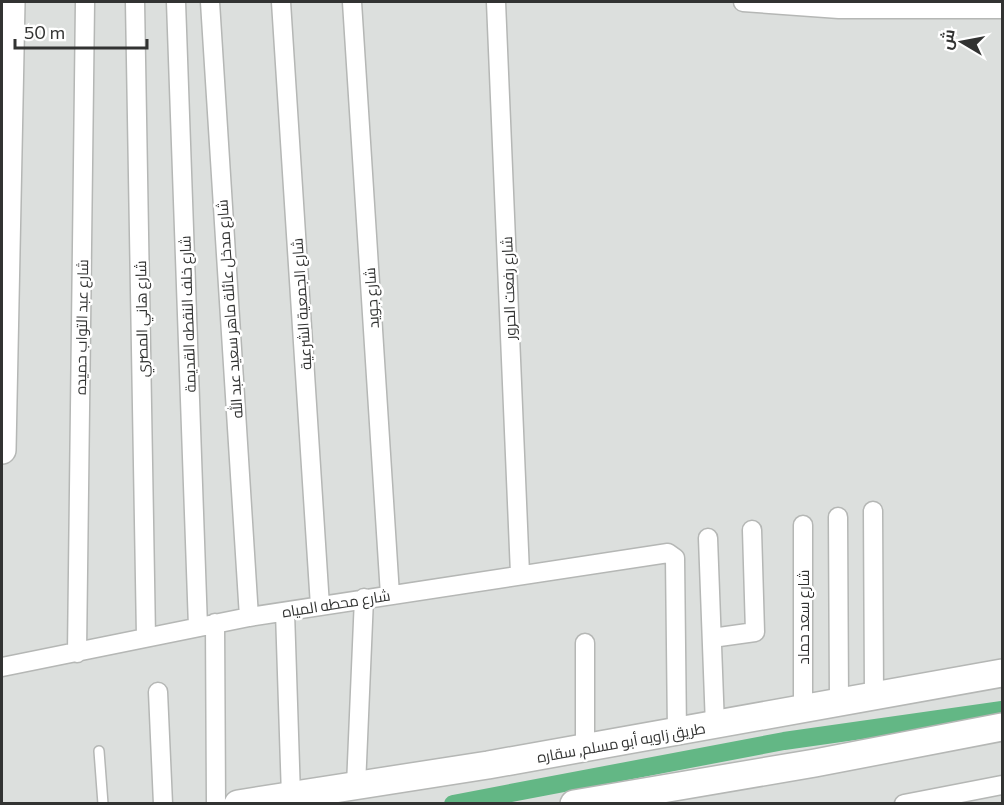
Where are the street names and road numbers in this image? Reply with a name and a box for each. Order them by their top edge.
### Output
street label: شارع مدخل عائلة ماهر سعيد عبد الله [212,199,249,419]
street label: شارع خلف النقطه القديمة [175,235,202,393]
street label: شارع رفعت الحرور [497,236,522,341]
street label: شارع الجمعية الشرعية [287,237,318,370]
street label: شارع عبد التواب حميده [71,259,94,395]
street label: شارع هاني المصري [131,260,155,378]
street label: شارع جويد [360,267,385,329]
street label: شارع سعد حماد [794,570,815,664]
street label: شارع محطه المياه [281,586,392,623]
street label: طريق زاويه أبو مسلم, سقاره [535,718,707,768]

